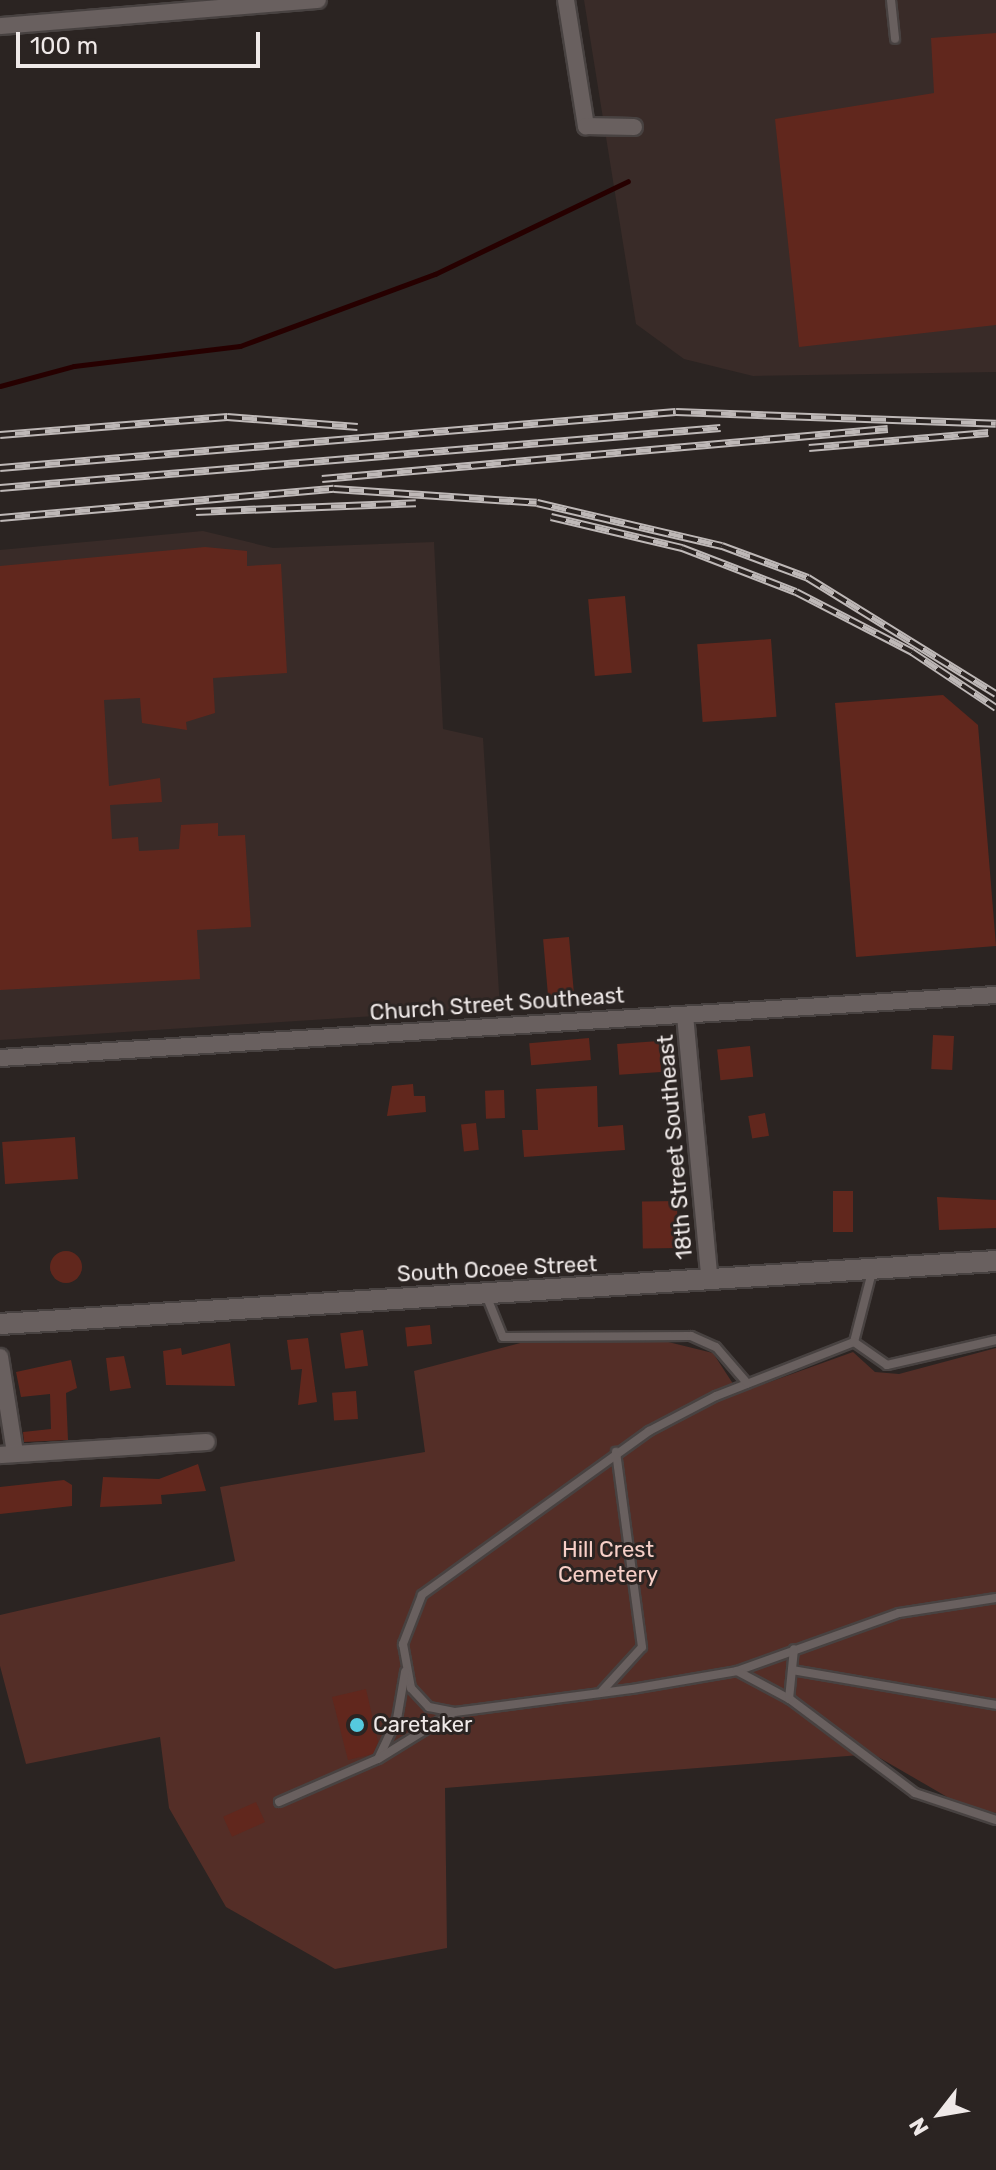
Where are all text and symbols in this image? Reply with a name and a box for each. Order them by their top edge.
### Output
scale bar [20,16,264,66]
text: 100 m [30,32,98,60]
street label: Church Street Southeast [369,982,625,1026]
street label: 18th Street Southeast [652,1033,698,1261]
street label: South Ocoee Street [396,1251,598,1287]
park label: Hill Crest Cemetery [558,1536,658,1588]
place label: Caretaker [373,1712,472,1738]
marker: Caretaker [348,1716,366,1734]
north arrow [900,2074,980,2154]
text: N [903,2113,935,2140]

